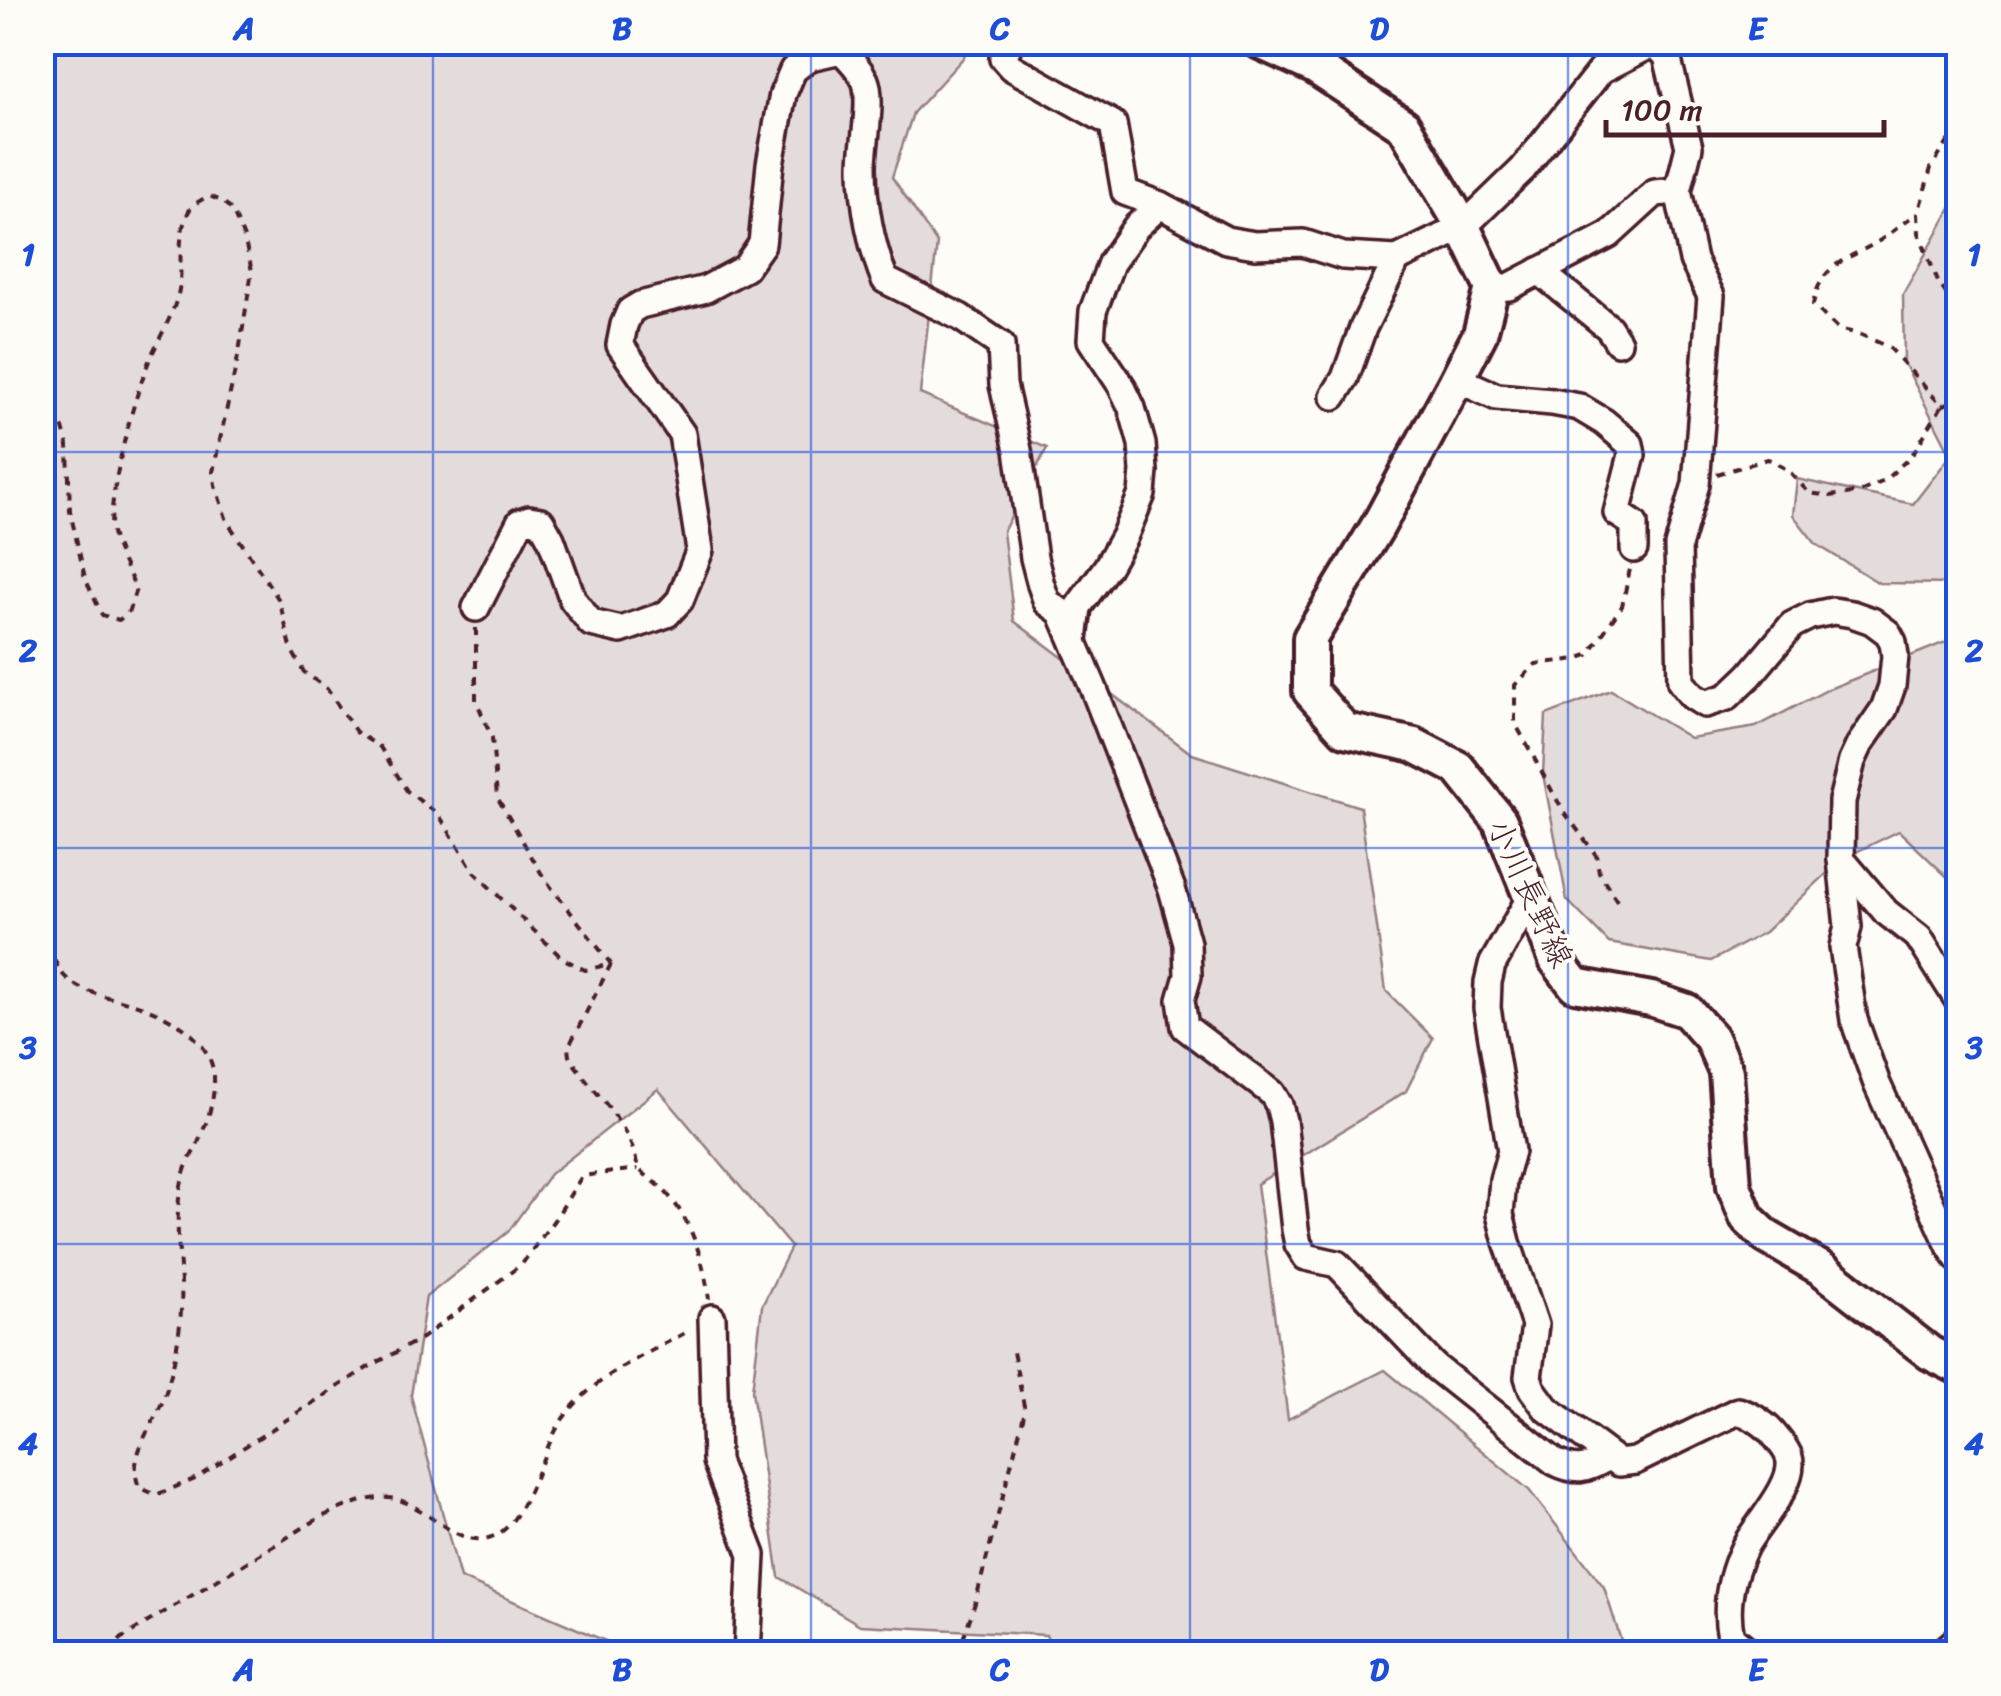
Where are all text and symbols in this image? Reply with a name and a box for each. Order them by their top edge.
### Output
text: A [232,0,255,57]
text: B [612,0,632,57]
text: C [989,0,1011,57]
text: D [1369,0,1389,57]
text: E [1748,0,1768,57]
scale bar [1606,75,1884,137]
text: 100 m [1621,83,1703,137]
text: 1 [21,226,35,283]
text: 1 [1967,226,1981,283]
text: 2 [19,622,38,679]
text: 2 [1965,622,1984,679]
street label: 小川長野線 [1470,808,1590,978]
text: 3 [18,1019,37,1076]
text: 3 [1964,1019,1983,1076]
text: 4 [18,1415,38,1472]
text: 4 [1964,1415,1984,1472]
text: A [232,1641,255,1696]
text: B [612,1641,632,1696]
text: C [989,1641,1011,1696]
text: D [1369,1641,1389,1696]
text: E [1748,1641,1768,1696]

